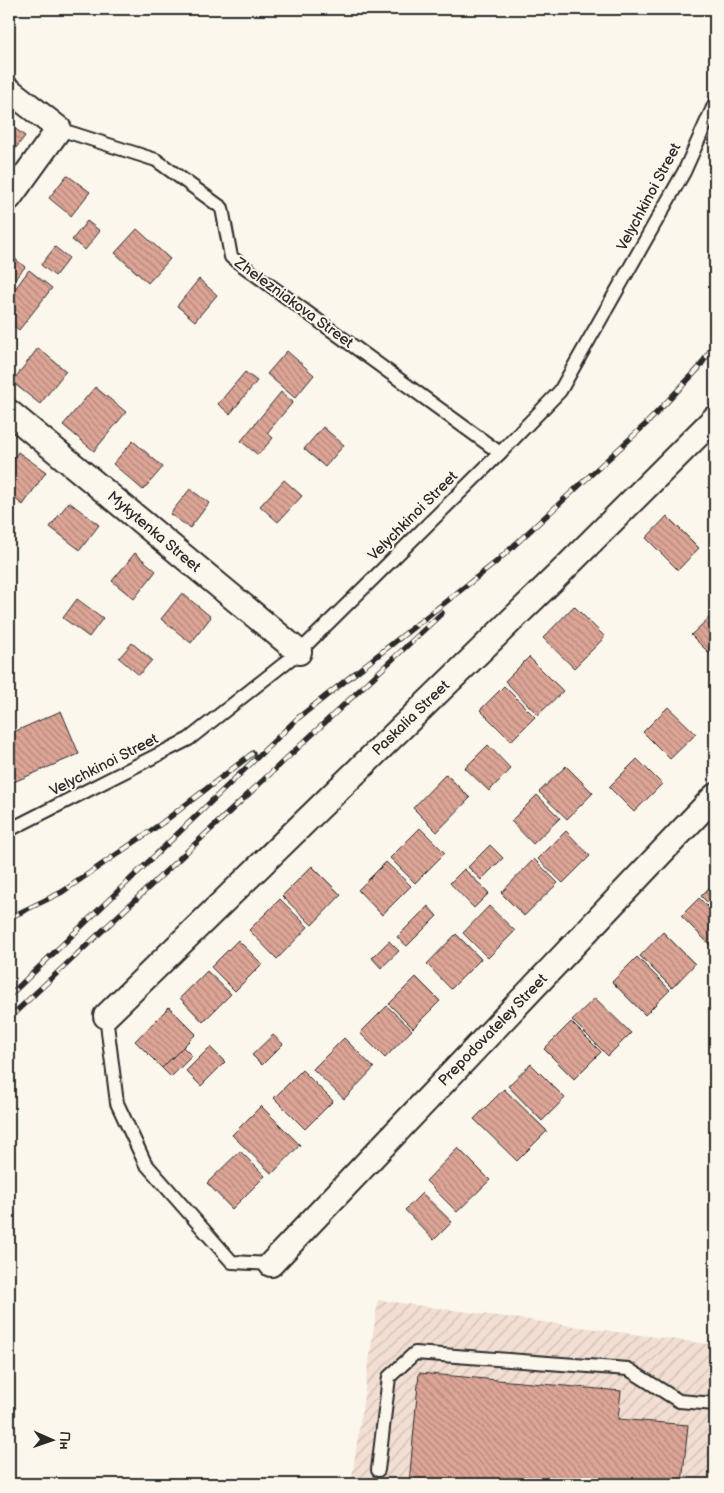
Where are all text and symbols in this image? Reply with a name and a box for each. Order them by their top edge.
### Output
street label: Velychkinoi Street [613,140,686,254]
street label: Zhelezniakova Street [230,253,357,353]
street label: Velychkinoi Street [364,467,462,565]
street label: Mykytenka Street [103,487,205,577]
street label: Paskalia Street [368,676,454,760]
street label: Velychkinoi Street [47,729,162,801]
street label: Prepodovateley Street [434,970,552,1090]
north arrow [28,1416,78,1466]
text: Пн [56,1431,73,1450]

